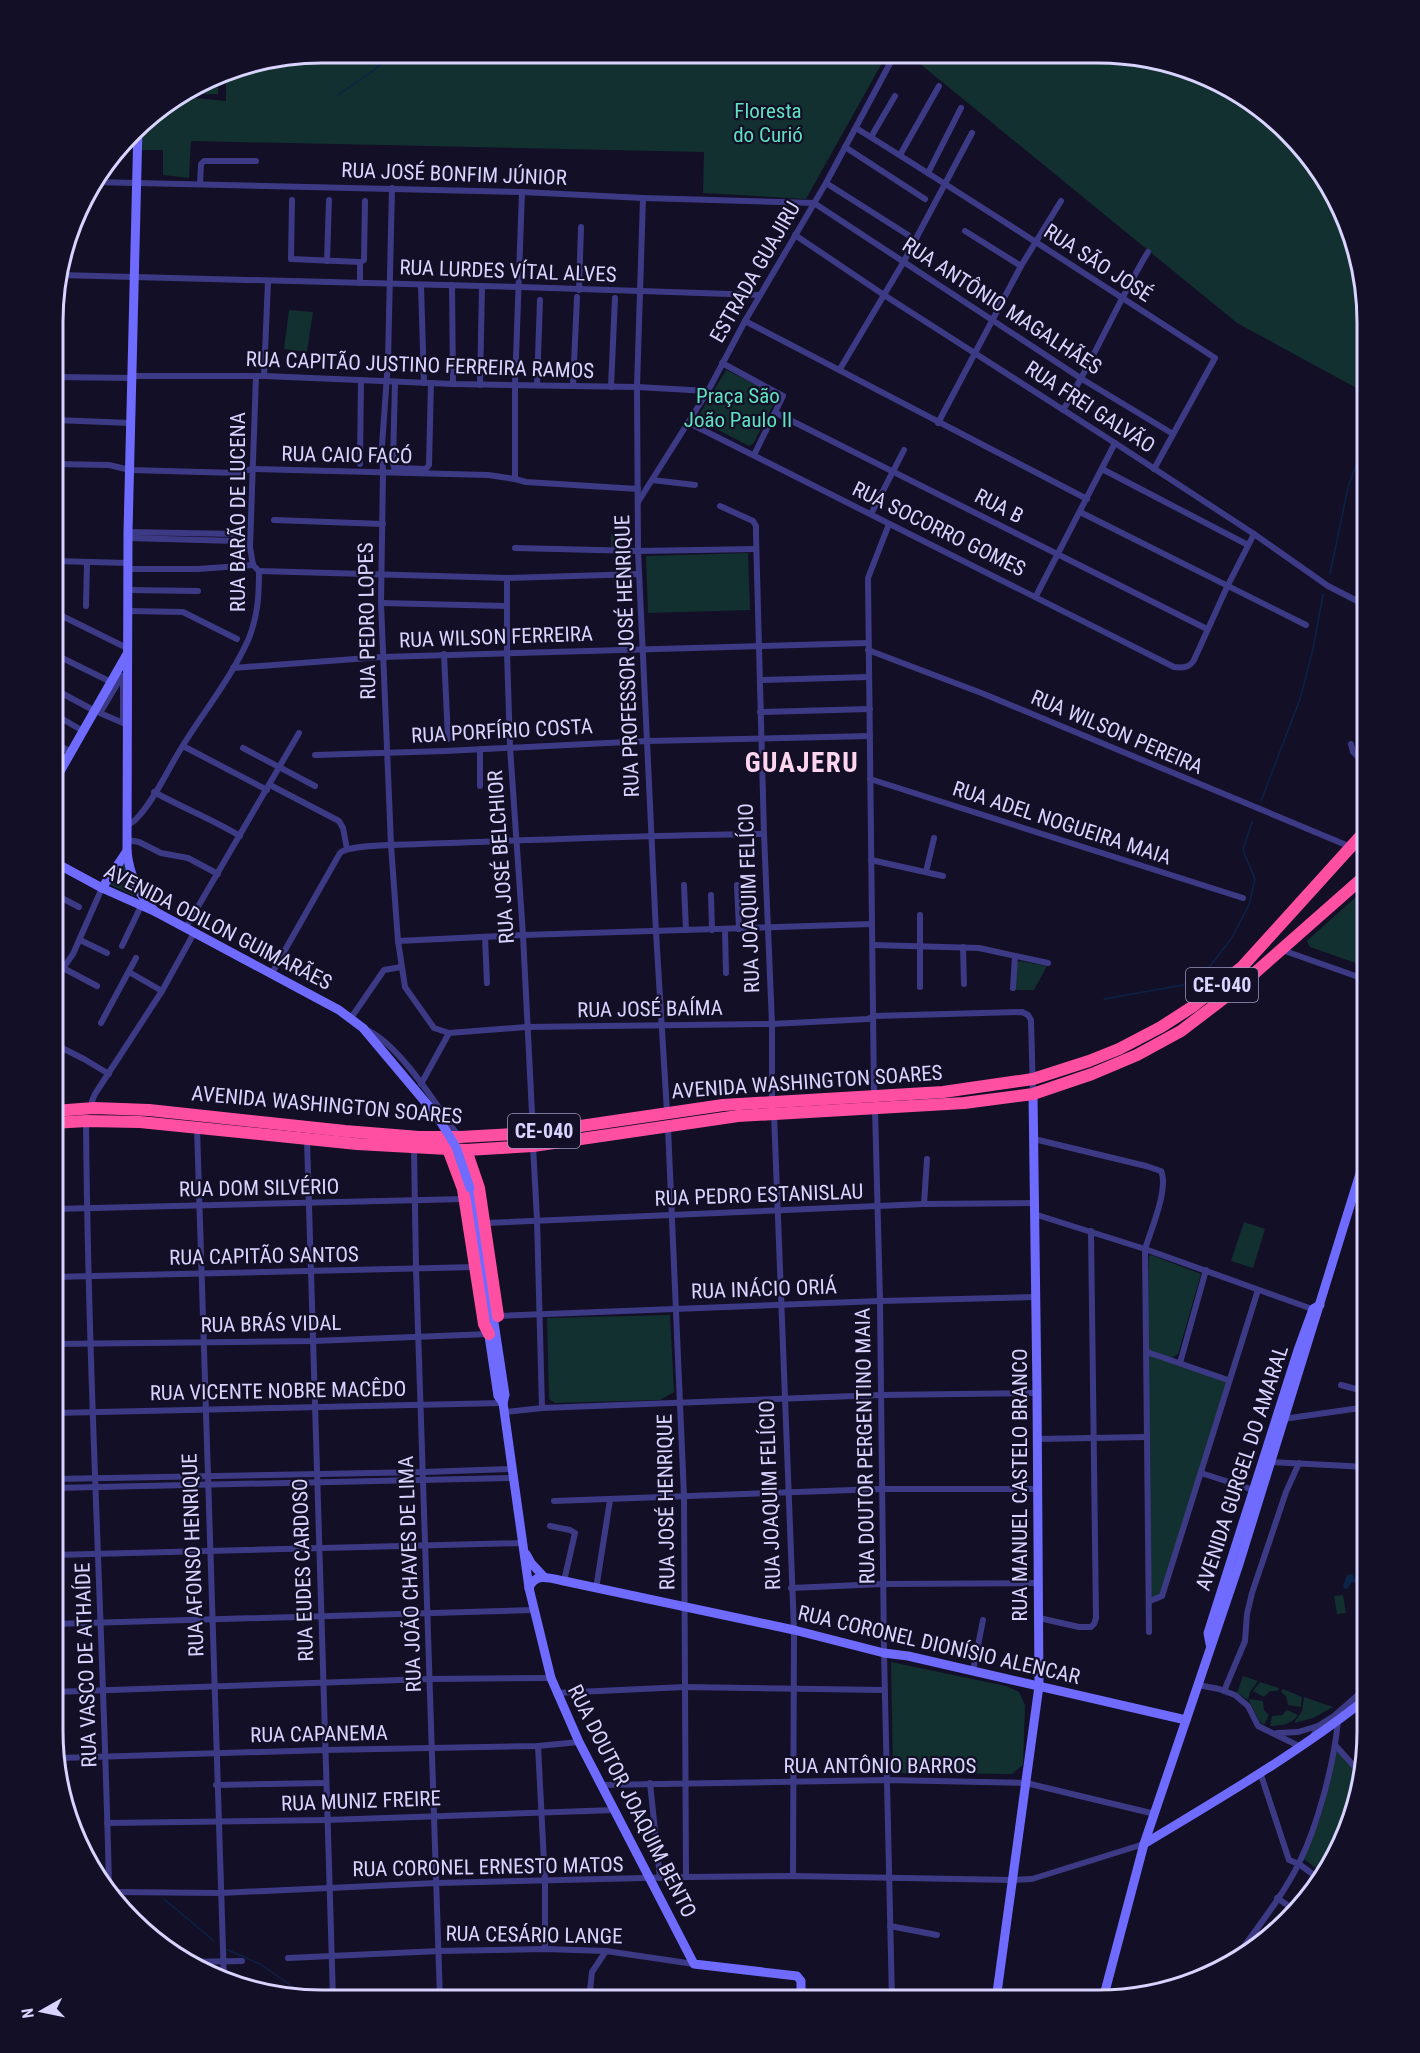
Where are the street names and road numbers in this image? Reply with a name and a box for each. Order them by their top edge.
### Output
street label: RUA JOSÉ BONFIM JÚNIOR [341,158,567,190]
street label: ESTRADA GUAJIRU [705,197,805,347]
street label: RUA SÃO JOSÉ [1039,219,1157,307]
street label: RUA ANTÔNIO MAGALHÃES [898,233,1106,379]
street label: RUA LURDES VÍTAL ALVES [399,255,617,287]
street label: RUA CAPITÃO JUSTINO FERREIRA RAMOS [245,347,595,383]
street label: RUA FREI GALVÃO [1021,356,1159,458]
street label: RUA BARÃO DE LUCENA [226,412,250,612]
street label: RUA CAIO FACÓ [281,442,413,468]
street label: RUA SOCORRO GOMES [849,477,1030,581]
street label: RUA B [971,484,1027,528]
street label: RUA PROFESSOR JOSÉ HENRIQUE [610,514,644,798]
street label: RUA PEDRO LOPES [354,542,380,700]
street label: RUA WILSON FERREIRA [399,622,593,652]
street label: RUA WILSON PEREIRA [1027,685,1207,779]
street label: RUA PORFÍRIO COSTA [411,714,593,748]
street label: RUA JOSÉ BELCHIOR [483,770,519,944]
street label: RUA ADEL NOGUEIRA MAIA [950,776,1174,870]
street label: RUA JOAQUIM FELÍCIO [734,803,764,993]
street label: AVENIDA ODILON GUIMARÃES [100,859,336,995]
road number: CE-040 [1186,968,1258,1002]
street label: RUA JOSÉ BAÍMA [577,996,723,1022]
street label: AVENIDA WASHINGTON SOARES [671,1061,943,1103]
street label: AVENIDA WASHINGTON SOARES [191,1081,463,1129]
road number: CE-040 [508,1114,580,1148]
street label: RUA DOM SILVÉRIO [179,1175,339,1201]
street label: RUA PEDRO ESTANISLAU [654,1179,864,1211]
street label: RUA CAPITÃO SANTOS [169,1242,359,1270]
street label: RUA INÁCIO ORIÁ [691,1274,837,1304]
street label: RUA DOUTOR PERGENTINO MAIA [851,1308,879,1584]
street label: RUA BRÁS VIDAL [200,1311,342,1337]
street label: AVENIDA GURGEL DO AMARAL [1191,1342,1293,1594]
street label: RUA MANUEL CASTELO BRANCO [1008,1348,1032,1622]
street label: RUA VICENTE NOBRE MACÊDO [150,1377,406,1405]
street label: RUA JOAQUIM FELÍCIO [755,1400,785,1590]
street label: RUA JOSÉ HENRIQUE [652,1414,680,1590]
street label: RUA AFONSO HENRIQUE [177,1453,209,1657]
street label: RUA JOÃO CHAVES DE LIMA [394,1455,426,1693]
street label: RUA EUDES CARDOSO [288,1478,318,1662]
street label: RUA VASCO DE ATHAÍDE [70,1562,102,1768]
street label: RUA CORONEL DIONÍSIO ALENCAR [796,1601,1082,1689]
street label: RUA DOUTOR JOAQUIM BENTO [563,1681,701,1921]
street label: RUA CAPANEMA [250,1721,388,1747]
street label: RUA ANTÔNIO BARROS [784,1754,977,1778]
street label: RUA MUNIZ FREIRE [281,1786,441,1816]
street label: RUA CORONEL ERNESTO MATOS [352,1853,624,1881]
street label: RUA CESÁRIO LANGE [445,1921,623,1949]

